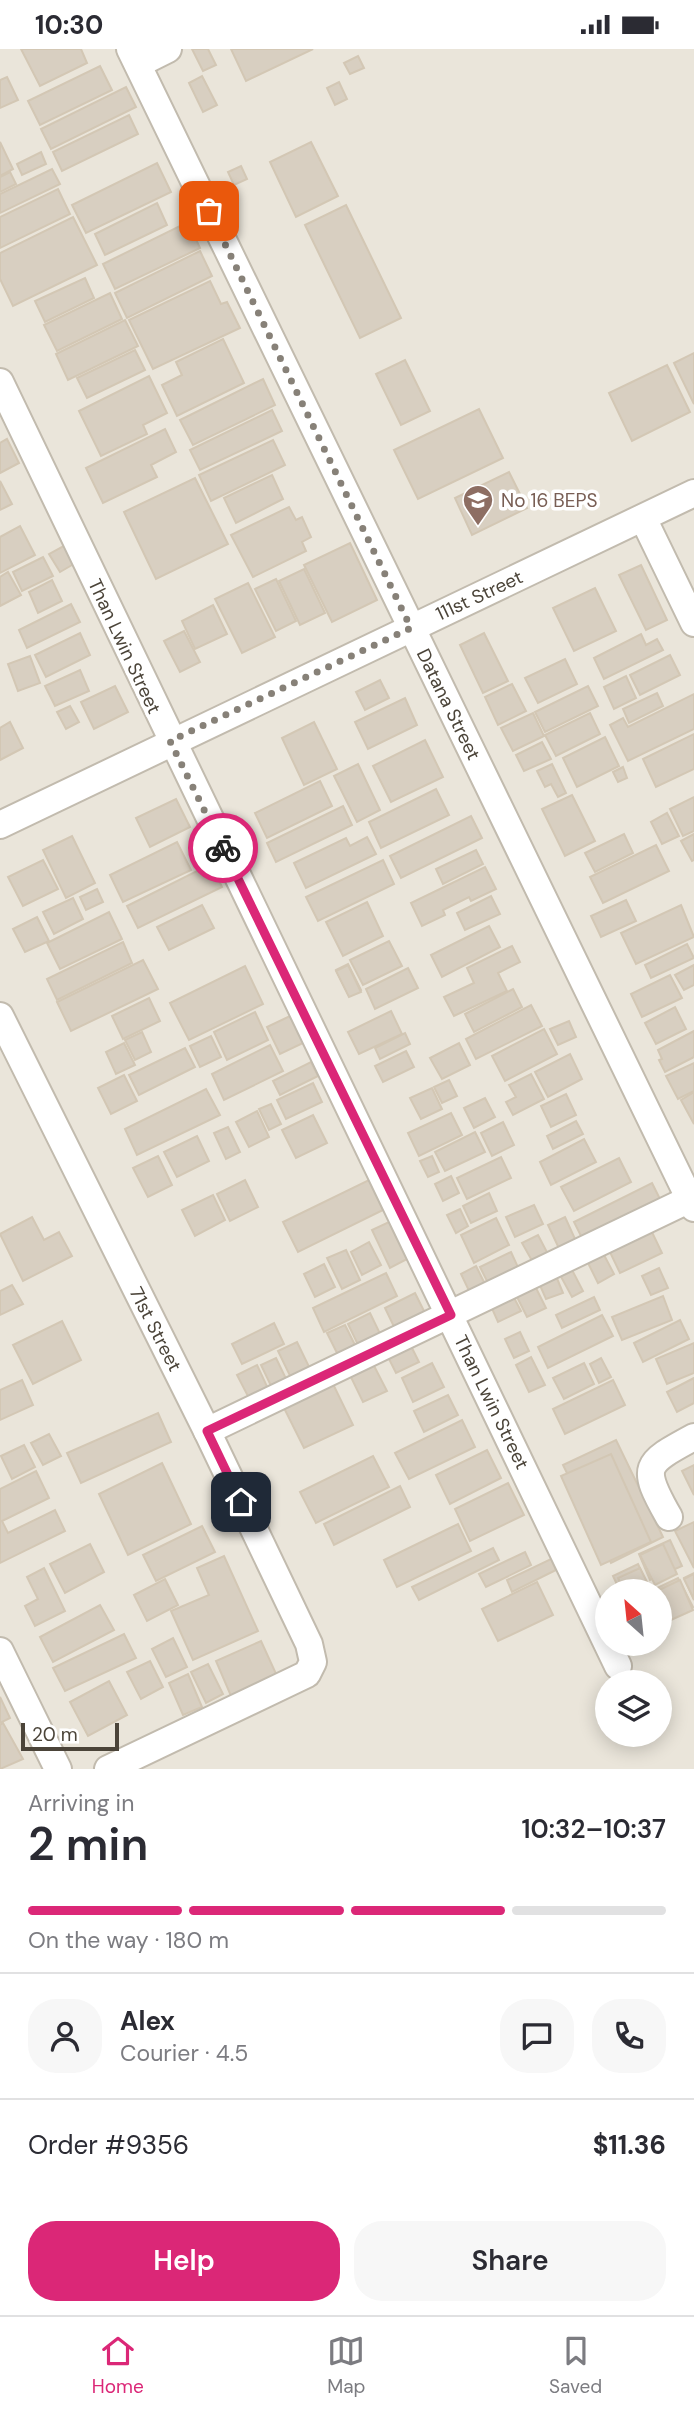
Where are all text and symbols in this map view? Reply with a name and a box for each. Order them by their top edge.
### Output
text: 10:30 [35,8,103,42]
pin [179,181,239,241]
icon: bag [190,192,228,230]
school or university icon: No 16 BEPS [461,483,495,527]
place label: No 16 BEPS [501,488,598,513]
street label: 111st Street [432,564,527,626]
street label: Than Lwin Street [82,575,167,718]
street label: Datana Street [411,644,486,764]
courier [188,813,258,883]
icon: bike [204,829,242,867]
street label: 71st Street [124,1283,187,1376]
street label: Than Lwin Street [448,1331,535,1473]
pin [211,1472,271,1532]
icon: home [222,1483,260,1521]
north arrow [595,1579,672,1655]
map controls [595,1579,672,1747]
button: layers [595,1670,672,1747]
scale bar [21,1720,119,1752]
text: 20 m [32,1722,78,1747]
text: Arriving in [28,1788,134,1818]
text: 10:32–10:37 [521,1812,666,1846]
text: 2 min [28,1814,148,1874]
text: On the way · 180 m [28,1925,229,1955]
button: person [28,1999,102,2073]
button: chat [500,1999,574,2073]
button: phone [592,1999,666,2073]
text: Alex [120,2004,175,2038]
text: Courier · 4.5 [120,2038,248,2068]
text: Order #9356 [28,2128,189,2162]
text: $11.36 [593,2128,666,2162]
button: Help [28,2221,340,2301]
button: Share [354,2221,666,2301]
tab: Home [92,2332,144,2399]
tab: Map [327,2332,365,2399]
tab: Saved [549,2332,602,2399]

